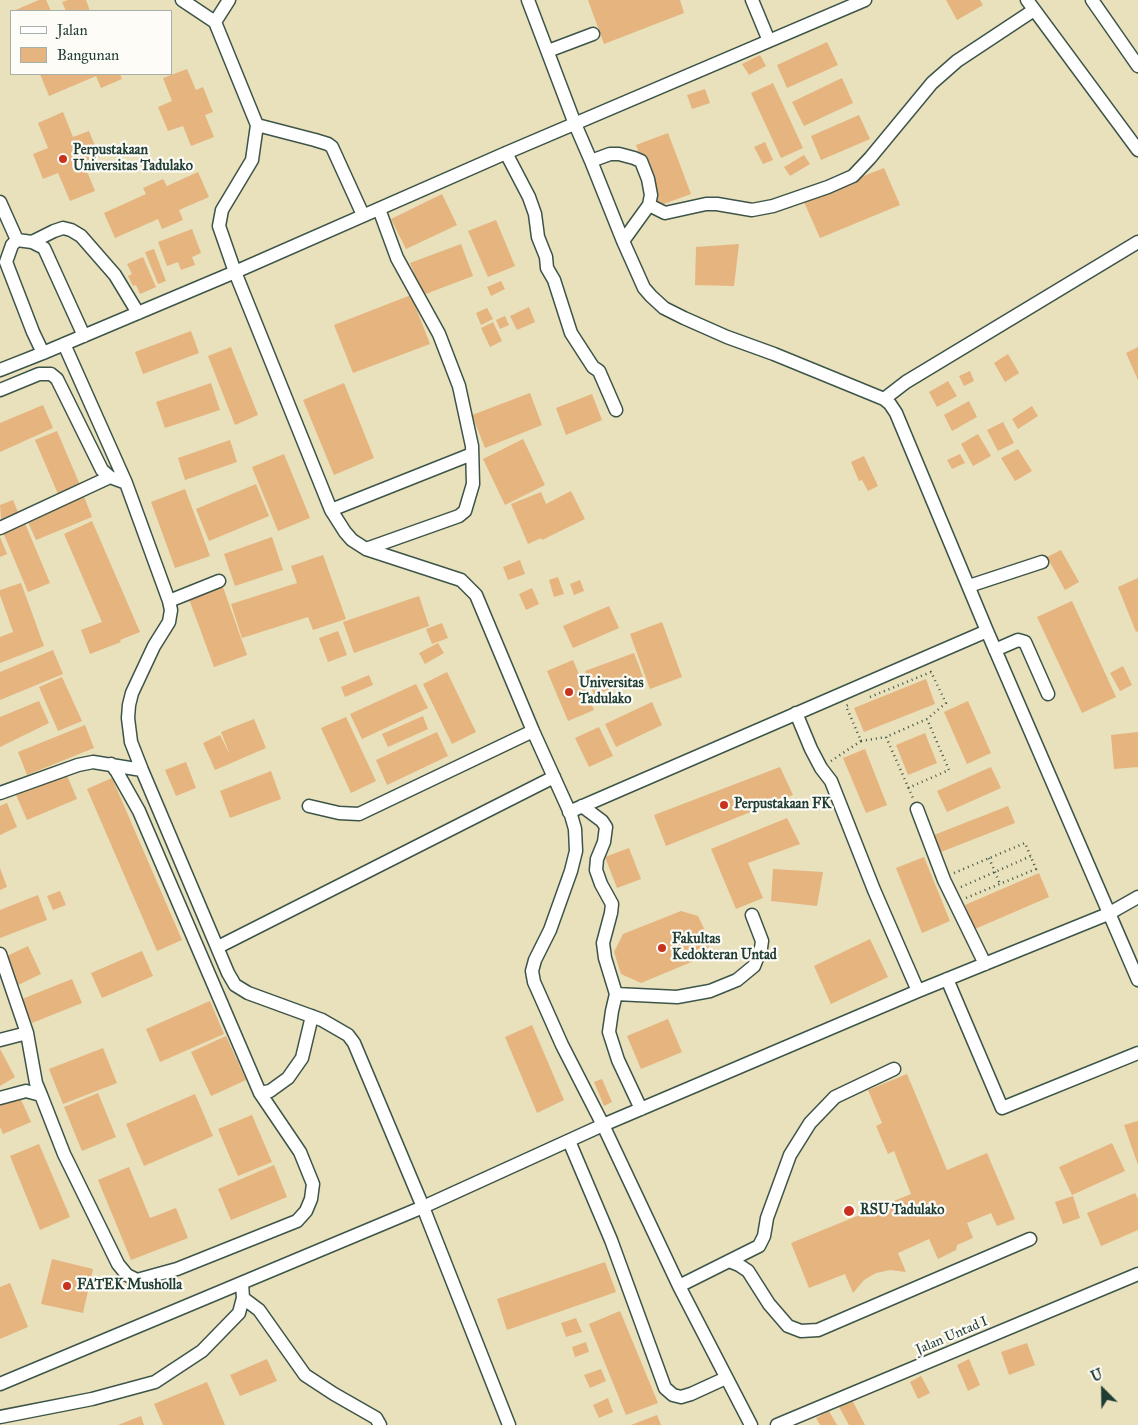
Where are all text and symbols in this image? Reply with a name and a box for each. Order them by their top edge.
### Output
legend [10,10,172,75]
text: Jalan [57,21,88,39]
text: Bangunan [57,46,119,64]
place label: Perpustakaan Universitas Tadulako [73,143,193,176]
marker: Perpustakaan Universitas Tadulako [57,153,69,165]
place label: Universitas Tadulako [579,676,643,709]
marker: Universitas Tadulako [563,686,575,698]
place label: Perpustakaan FK [734,797,831,813]
marker: Perpustakaan FK [718,799,730,811]
place label: Fakultas Kedokteran Untad [672,932,777,964]
marker: Fakultas Kedokteran Untad [656,942,668,954]
place label: RSU Tadulako [860,1203,944,1219]
marker: RSU Tadulako [842,1204,856,1218]
place label: FATEK Musholla [77,1278,182,1294]
marker: FATEK Musholla [61,1280,73,1292]
street label: Jalan Untad I [913,1313,991,1359]
north arrow [1078,1365,1128,1415]
text: U [1089,1366,1105,1386]

